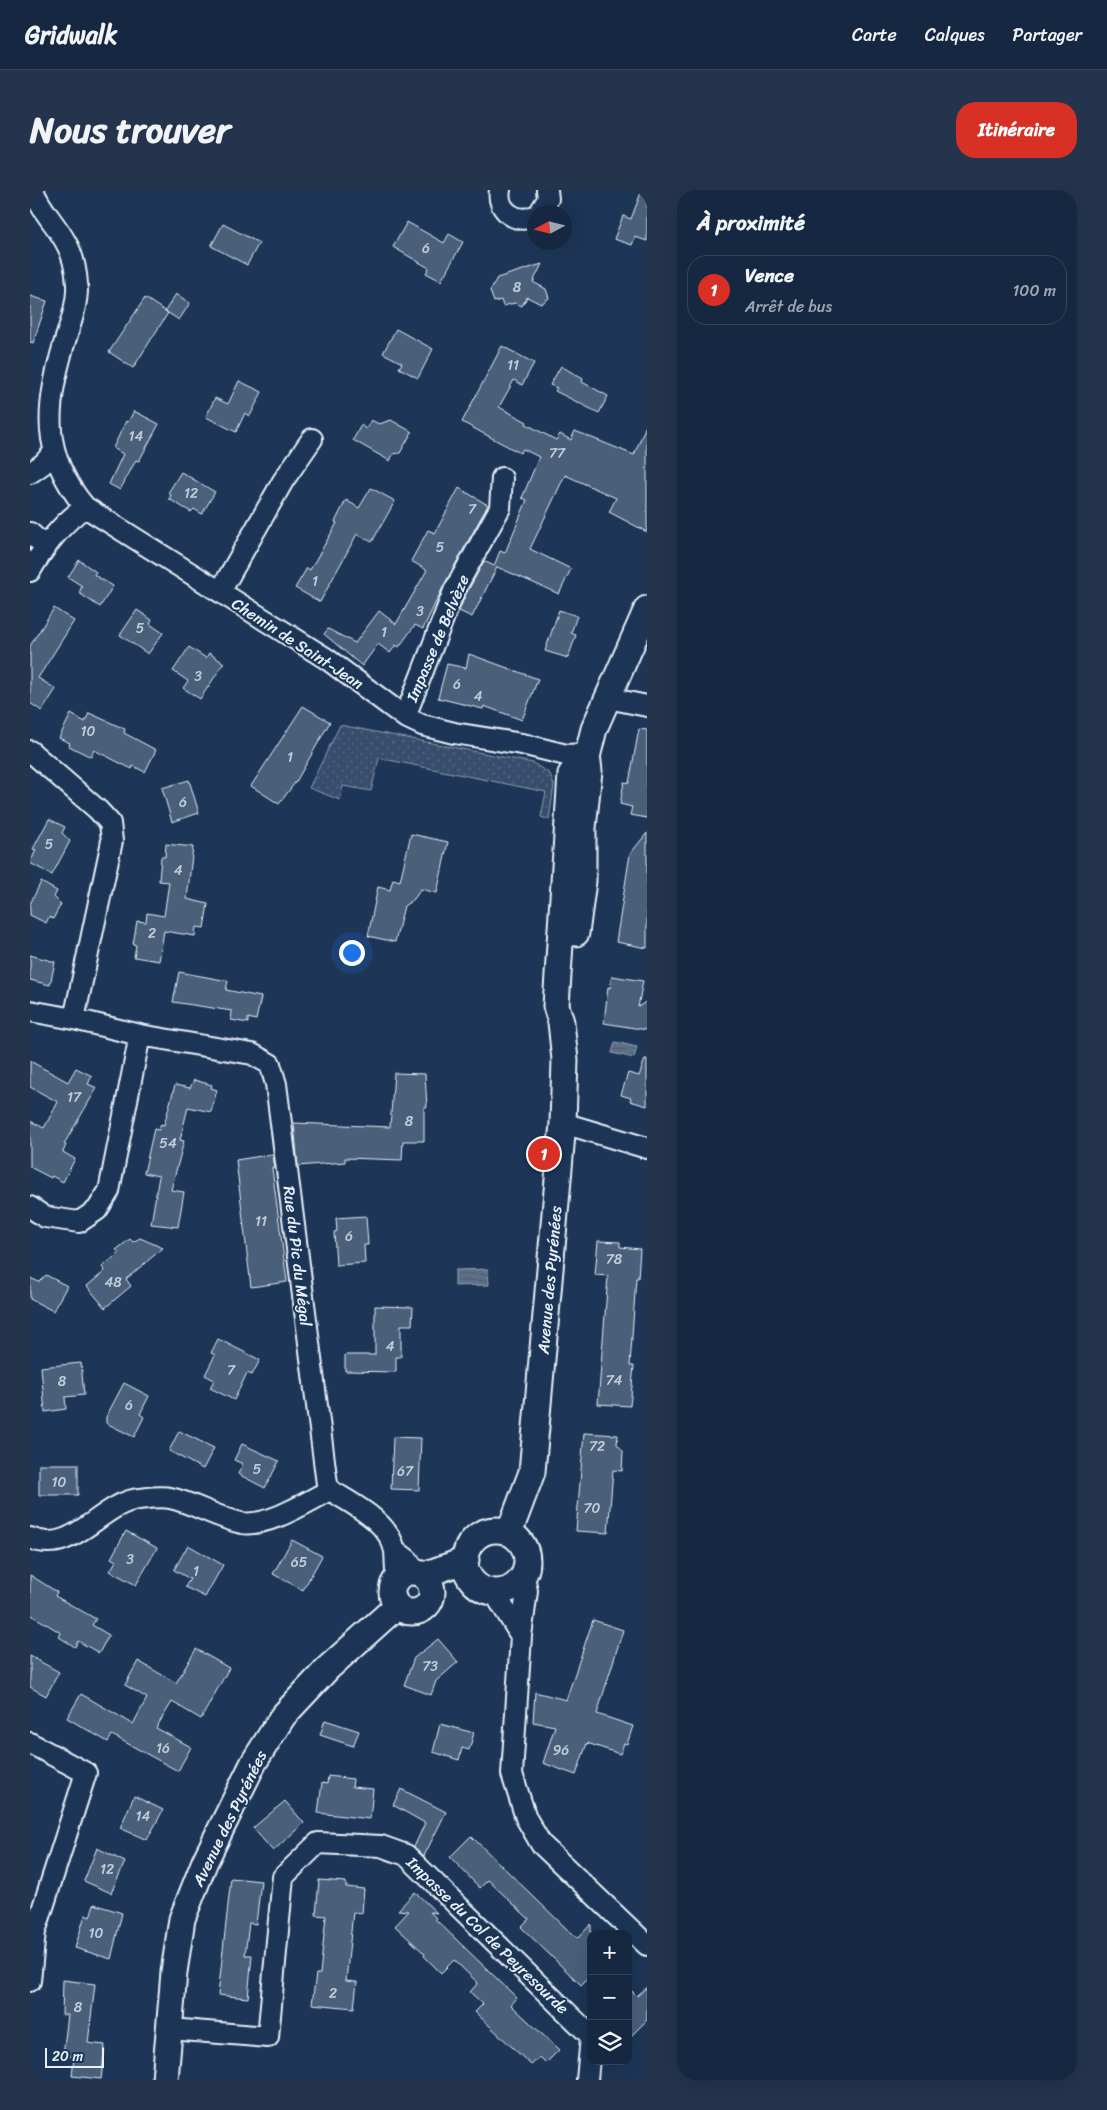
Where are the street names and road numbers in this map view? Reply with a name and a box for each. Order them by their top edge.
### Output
street label: Impasse de Belvèze [397,570,477,707]
street label: Chemin de Saint-Jean [226,590,370,698]
street label: Rue du Pic du Mégal [275,1184,321,1328]
street label: Avenue des Pyrénées [528,1204,570,1356]
street label: Avenue des Pyrénées [183,1744,275,1892]
street label: Impasse du Col de Peyresourde [398,1849,576,2022]

